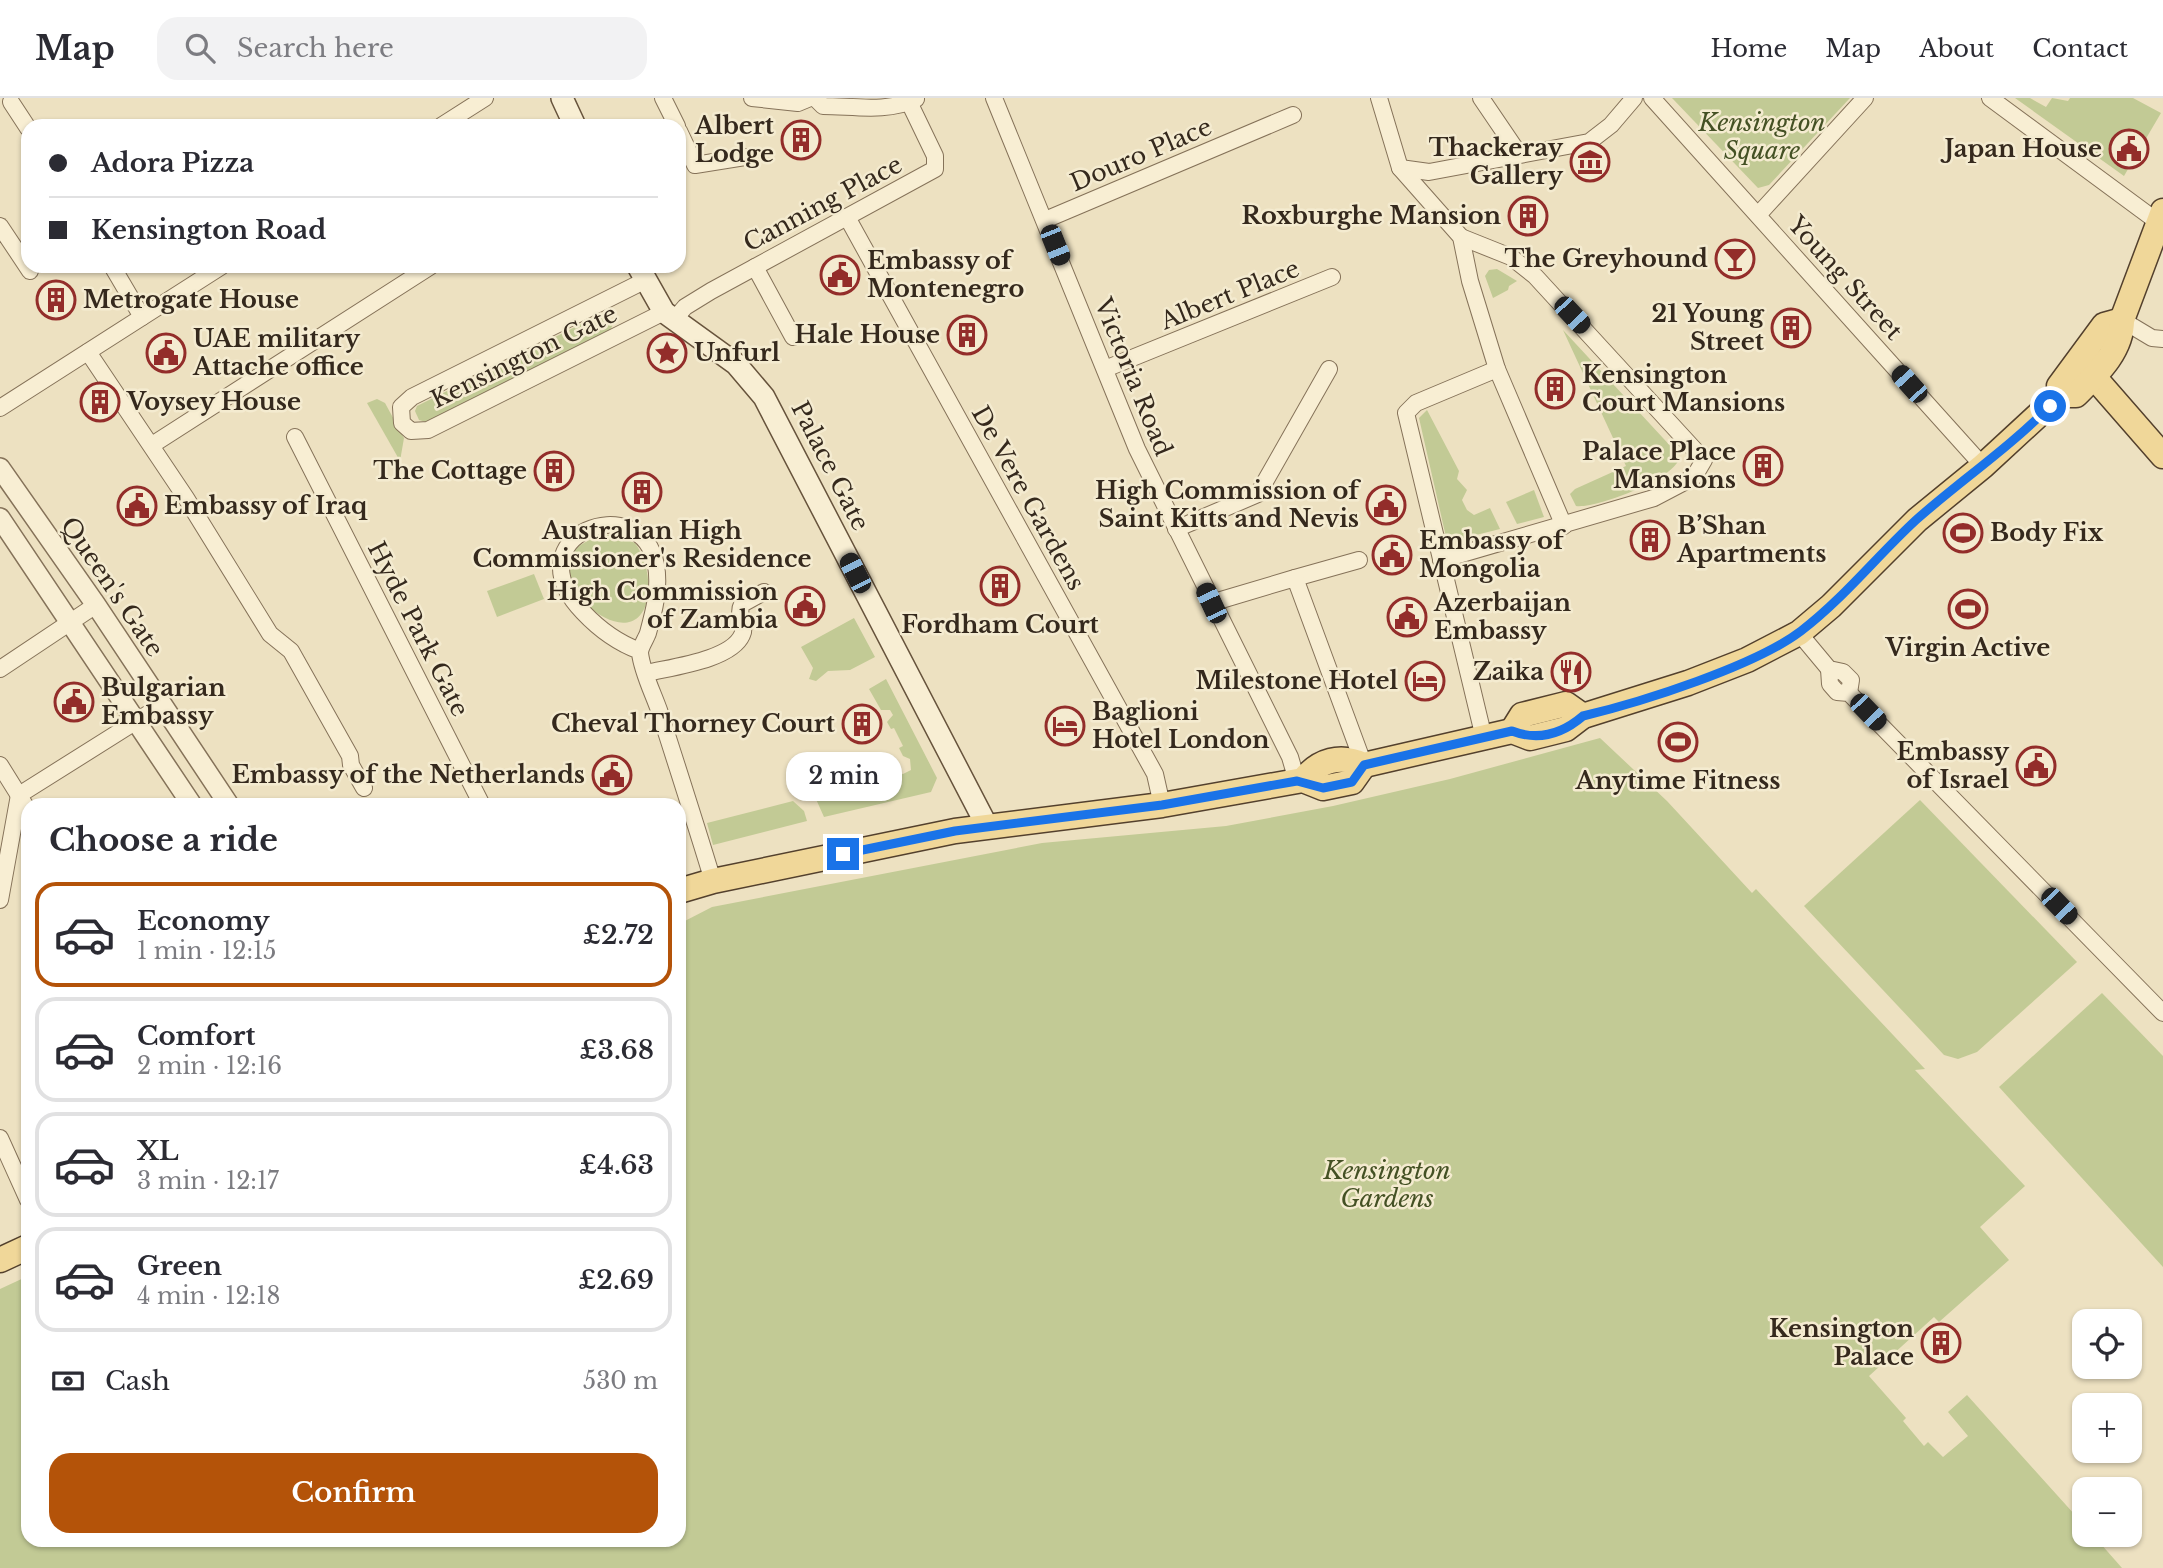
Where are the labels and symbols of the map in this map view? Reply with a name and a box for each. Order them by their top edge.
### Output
park label: Kensington Square [1697,108,1826,165]
place label: Albert Lodge [694,111,775,168]
street label: Douro Place [1066,112,1216,197]
building icon: Albert Lodge [780,119,822,161]
public building icon: Japan House [2108,128,2150,170]
place label: Thackeray Gallery [1429,133,1563,190]
place label: Japan House [1940,134,2102,163]
museum icon: Thackeray Gallery [1569,141,1611,183]
street label: Canning Place [738,150,907,258]
building icon: Roxburghe Mansion [1507,195,1549,237]
place label: Roxburghe Mansion [1242,201,1502,230]
street label: Young Street [1782,209,1909,346]
car [1038,222,1073,268]
bar icon: The Greyhound [1714,238,1756,280]
place label: The Greyhound [1505,244,1708,273]
place label: Embassy of Montenegro [867,246,1024,303]
street label: Albert Place [1155,253,1304,336]
public building icon: Embassy of Montenegro [819,254,861,296]
building icon: Metrogate House [35,279,77,321]
place label: Metrogate House [83,285,299,314]
car [1550,292,1595,338]
street label: Victoria Road [1088,293,1178,460]
street label: Kensington Gate [426,299,622,414]
place label: 21 Young Street [1652,299,1765,356]
building icon: 21 Young Street [1770,307,1812,349]
building icon: Hale House [946,314,988,356]
place label: Hale House [794,320,940,349]
place label: UAE military Attache office [192,324,364,381]
public building icon: UAE military Attache office [145,332,187,374]
place icon: Unfurl [646,332,688,374]
place label: Unfurl [694,338,781,367]
place label: Kensington Court Mansions [1582,360,1785,417]
car [1888,361,1931,407]
building icon: Kensington Court Mansions [1534,368,1576,410]
building icon: Voysey House [79,381,121,423]
place label: Voysey House [126,387,301,416]
route start [2034,390,2066,422]
street label: Palace Gate [785,396,875,535]
street label: De Vere Gardens [966,401,1091,595]
place label: Palace Place Mansions [1582,437,1736,494]
building icon: Palace Place Mansions [1742,445,1784,487]
building icon: The Cottage [533,450,575,492]
place label: The Cottage [373,456,527,485]
building icon: Australian High Commissioner's Residence [621,471,663,513]
place label: High Commission of Saint Kitts and Nevis [1095,476,1361,533]
public building icon: High Commission of Saint Kitts and Nevis [1365,484,1407,526]
public building icon: Embassy of Iraq [116,485,158,527]
place label: Embassy of Iraq [164,491,368,520]
street label: Queen's Gate [55,511,170,662]
place label: B’Shan Apartments [1676,511,1826,568]
sports icon: Body Fix [1942,512,1984,554]
place label: Australian High Commissioner's Residence [472,516,812,573]
place label: Body Fix [1990,518,2104,547]
building icon: B’Shan Apartments [1629,519,1671,561]
place label: Embassy of Mongolia [1419,526,1566,583]
public building icon: Embassy of Mongolia [1371,534,1413,576]
street label: Hyde Park Gate [362,536,475,721]
car [837,550,874,596]
building icon: Fordham Court [979,565,1021,607]
place label: High Commission of Zambia [547,577,779,634]
car [1193,580,1230,626]
public building icon: High Commission of Zambia [784,585,826,627]
place label: Azerbaijan Embassy [1433,588,1571,645]
sports icon: Virgin Active [1947,588,1989,630]
public building icon: Azerbaijan Embassy [1386,596,1428,638]
place label: Fordham Court [901,610,1100,639]
place label: Virgin Active [1885,633,2050,662]
restaurant icon: Zaika [1550,651,1592,693]
place label: Zaika [1473,657,1544,686]
hotel icon: Milestone Hotel [1404,660,1446,702]
place label: Milestone Hotel [1196,666,1398,695]
place label: Bulgarian Embassy [101,673,226,730]
public building icon: Bulgarian Embassy [53,681,95,723]
car [1846,690,1891,734]
place label: Baglioni Hotel London [1092,697,1270,754]
building icon: Cheval Thorney Court [841,703,883,745]
hotel icon: Baglioni Hotel London [1044,705,1086,747]
place label: Cheval Thorney Court [551,709,836,738]
sports icon: Anytime Fitness [1657,721,1699,763]
place label: Embassy of Israel [1897,737,2009,794]
public building icon: Embassy of Israel [2015,745,2057,787]
callout: 2 min [785,752,901,802]
public building icon: Embassy of the Netherlands [591,754,633,796]
place label: Embassy of the Netherlands [231,760,585,789]
place label: Anytime Fitness [1575,766,1780,795]
route end [827,838,859,870]
car [2037,884,2082,928]
park label: Kensington Gardens [1322,1156,1451,1213]
place label: Kensington Palace [1769,1314,1915,1371]
building icon: Kensington Palace [1920,1322,1962,1364]

